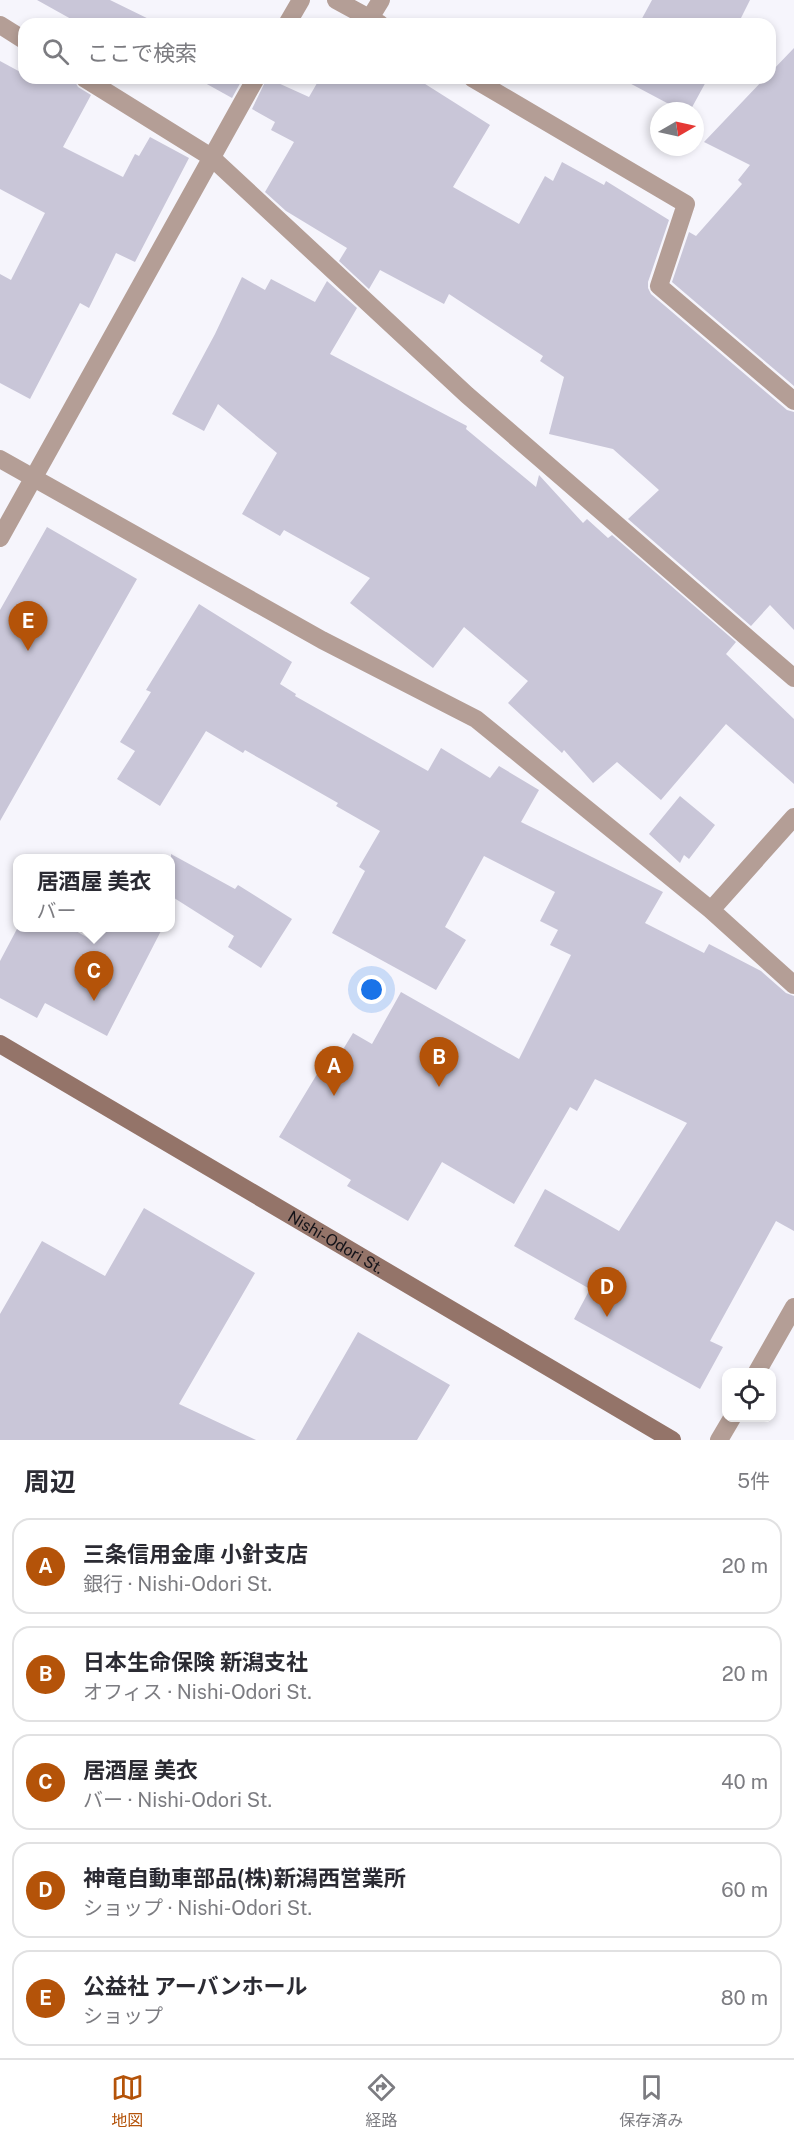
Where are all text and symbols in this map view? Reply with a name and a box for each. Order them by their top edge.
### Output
search box [18,18,776,84]
icon: search [39,35,72,68]
text: ここで検索 [87,40,197,66]
north arrow [650,102,704,156]
pin: E [9,602,48,651]
popup [13,854,175,932]
text: 居酒屋 美衣 [37,868,151,894]
text: バー [37,899,77,923]
pin: C [74,952,113,1001]
your location [357,975,386,1004]
pin: B [420,1038,458,1087]
pin: A [314,1046,354,1096]
street label: Nishi-Odori St. [285,1206,387,1278]
pin: D [588,1268,626,1317]
map controls [722,1368,776,1422]
button: locate [722,1368,776,1422]
text: 周辺 [24,1466,76,1497]
text: 5件 [737,1469,770,1493]
text: 三条信用金庫 小針支店 [83,1541,308,1567]
text: A [38,1554,53,1578]
text: 20 m [722,1554,768,1578]
text: 銀行 · Nishi-Odori St. [83,1572,272,1596]
text: 日本生命保険 新潟支社 [83,1649,308,1675]
text: B [39,1662,52,1686]
text: 20 m [722,1662,768,1686]
text: オフィス · Nishi-Odori St. [83,1680,312,1704]
text: 居酒屋 美衣 [83,1757,198,1783]
text: C [38,1770,53,1794]
text: 40 m [721,1770,768,1794]
text: バー · Nishi-Odori St. [83,1788,272,1812]
text: 神竜自動車部品(株)新潟西営業所 [83,1865,406,1891]
text: D [38,1878,53,1902]
text: 60 m [721,1878,768,1902]
text: ショップ · Nishi-Odori St. [83,1896,312,1920]
text: 公益社 アーバンホール [83,1973,308,1999]
text: E [39,1986,52,2010]
text: 80 m [721,1986,768,2010]
text: ショップ [83,2004,163,2028]
tab: 地図 [111,2071,144,2131]
tab: 経路 [365,2071,398,2131]
tab: 保存済み [619,2071,683,2131]

